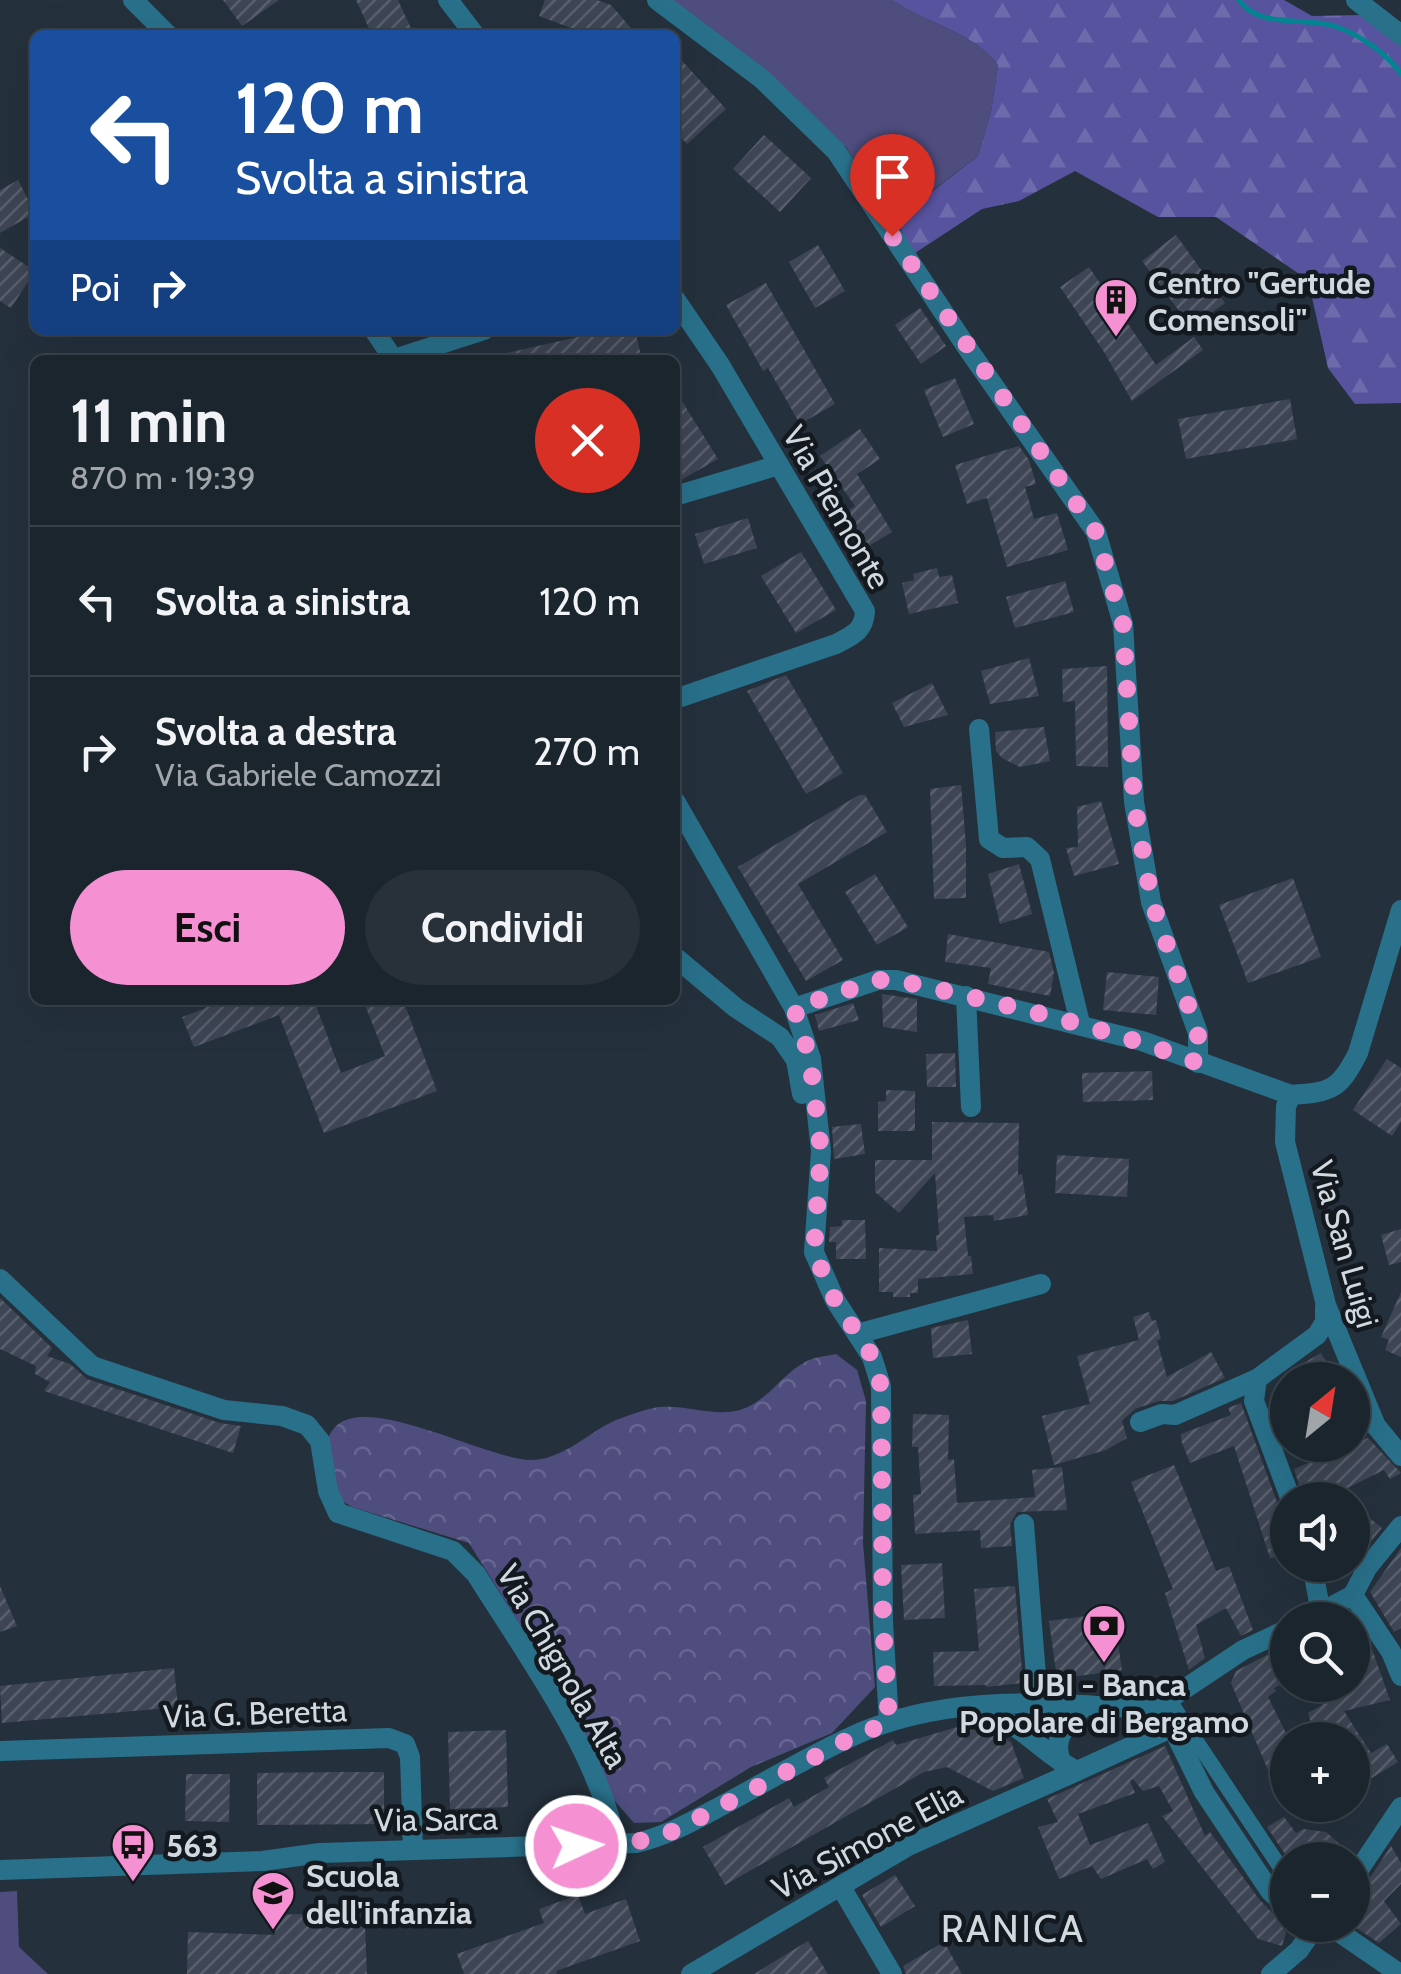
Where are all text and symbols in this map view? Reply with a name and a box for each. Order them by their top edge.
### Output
text: 120 m [235,65,424,151]
icon: left [70,70,200,200]
pin [850,134,935,237]
icon: arrive [865,149,920,204]
text: Svolta a sinistra [235,151,528,205]
icon: right [140,260,195,315]
place label: Centro "Gertude Comensoli" [1148,263,1371,339]
text: Poi [70,264,120,311]
building icon: Centro "Gertude Comensoli" [1093,277,1139,338]
text: 11 min [70,384,227,457]
button: close [535,388,640,493]
street label: Via Piemonte [775,418,899,596]
text: 870 m · 19:39 [70,458,256,497]
icon: left [70,574,125,629]
text: Svolta a sinistra [155,578,410,625]
text: 120 m [539,578,640,625]
text: Svolta a destra [155,708,396,755]
icon: right [70,724,125,779]
text: 270 m [533,728,640,775]
text: Via Gabriele Camozzi [155,755,442,794]
button: Esci [70,870,345,985]
button: Condividi [365,870,640,985]
street label: Via San Luigi [1303,1156,1387,1332]
north arrow [1270,1362,1370,1462]
map controls [1270,1362,1370,1942]
button: sound [1270,1482,1370,1582]
street label: Via Chignola Alta [489,1557,637,1775]
button: search [1270,1602,1370,1702]
bank icon: UBI - Banca Popolare di Bergamo [1081,1603,1127,1664]
place label: UBI - Banca Popolare di Bergamo [959,1665,1249,1741]
street label: Via G. Beretta [162,1690,348,1736]
button: + [1270,1722,1370,1822]
street label: Via Simone Elia [765,1774,969,1908]
position arrow [524,1794,628,1898]
street label: Via Sarca [374,1798,499,1840]
bus stop icon: 563 [110,1822,156,1883]
place label: 563 [166,1826,218,1865]
button: − [1270,1842,1370,1942]
place label: Scuola dell'infanzia [306,1856,472,1932]
school or university icon: Scuola dell'infanzia [250,1870,296,1931]
district label: RANICA [941,1905,1085,1952]

